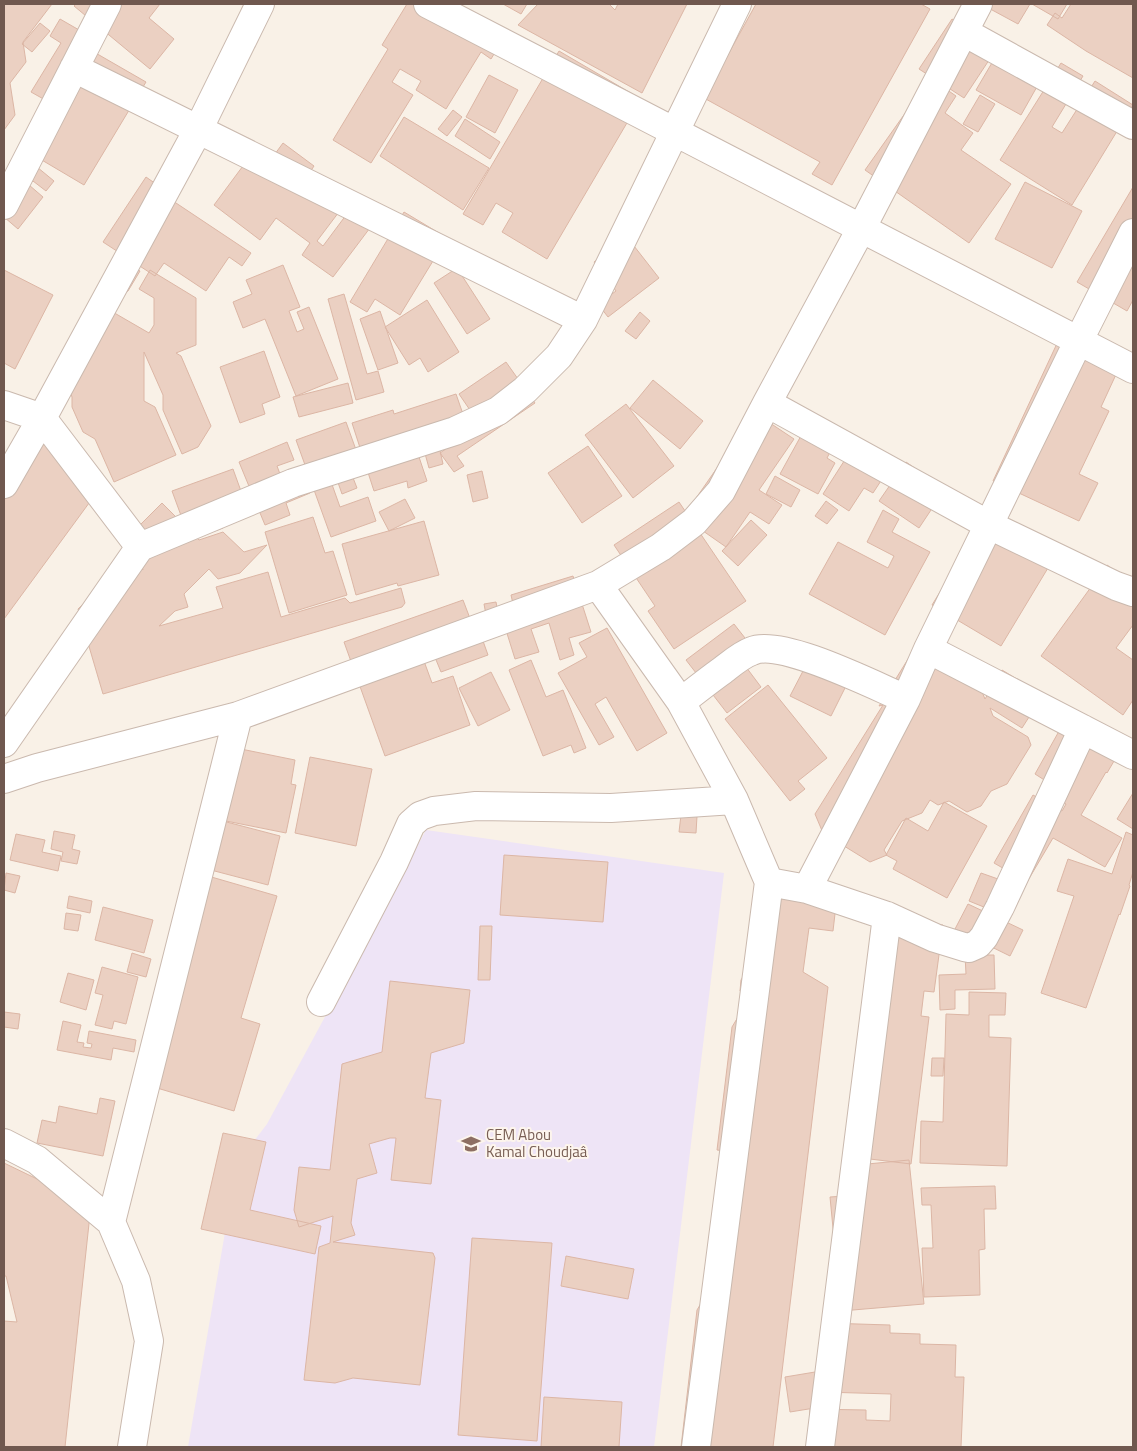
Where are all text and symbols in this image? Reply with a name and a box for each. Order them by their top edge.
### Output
place label: CEM Abou Kamal Choudjaâ [486,1123,588,1163]
school or university icon: CEM Abou Kamal Choudjaâ [460,1133,482,1155]

